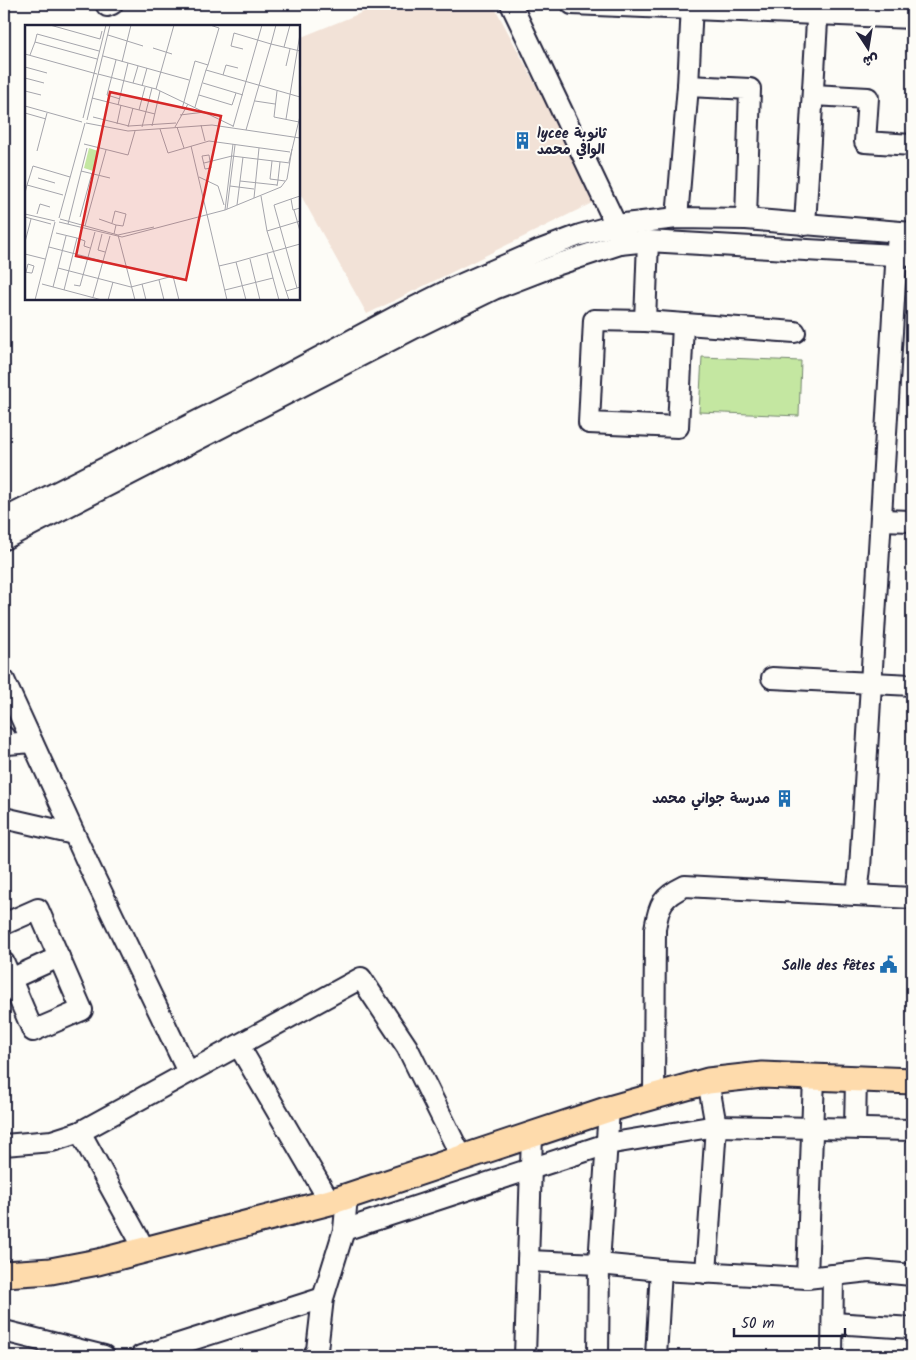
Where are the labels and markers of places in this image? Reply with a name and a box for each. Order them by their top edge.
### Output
place label: lycee ثانوية الوافي محمد [537,123,607,161]
building icon: lycee ثانوية الوافي محمد [513,131,533,151]
place label: مدرسة جواني محمد [652,788,770,811]
building icon: مدرسة جواني محمد [774,788,794,808]
place label: Salle des fêtes [782,955,875,977]
public building icon: Salle des fêtes [879,955,899,975]

